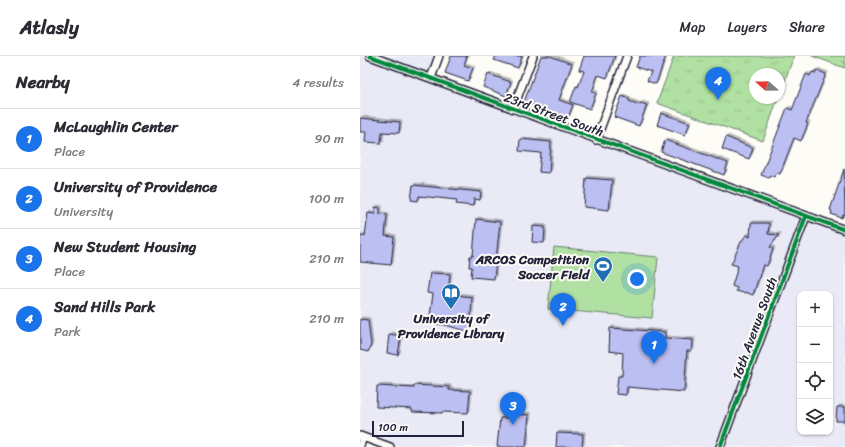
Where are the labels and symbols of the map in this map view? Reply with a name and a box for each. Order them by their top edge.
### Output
pin: 4 [705,67,731,100]
north arrow [749,68,785,104]
street label: 23rd Street South [501,86,607,143]
place label: ARCOS Competition Soccer Field [475,248,590,286]
sports icon: ARCOS Competition Soccer Field [592,255,614,283]
your location [627,269,647,289]
street label: 16th Avenue South [725,273,784,383]
library icon: University of Providence Library [440,282,462,310]
pin: 2 [550,293,576,326]
place label: University of Providence Library [398,307,505,345]
pin: 1 [641,331,667,364]
pin: 3 [500,392,526,425]
scale bar [372,419,464,438]

